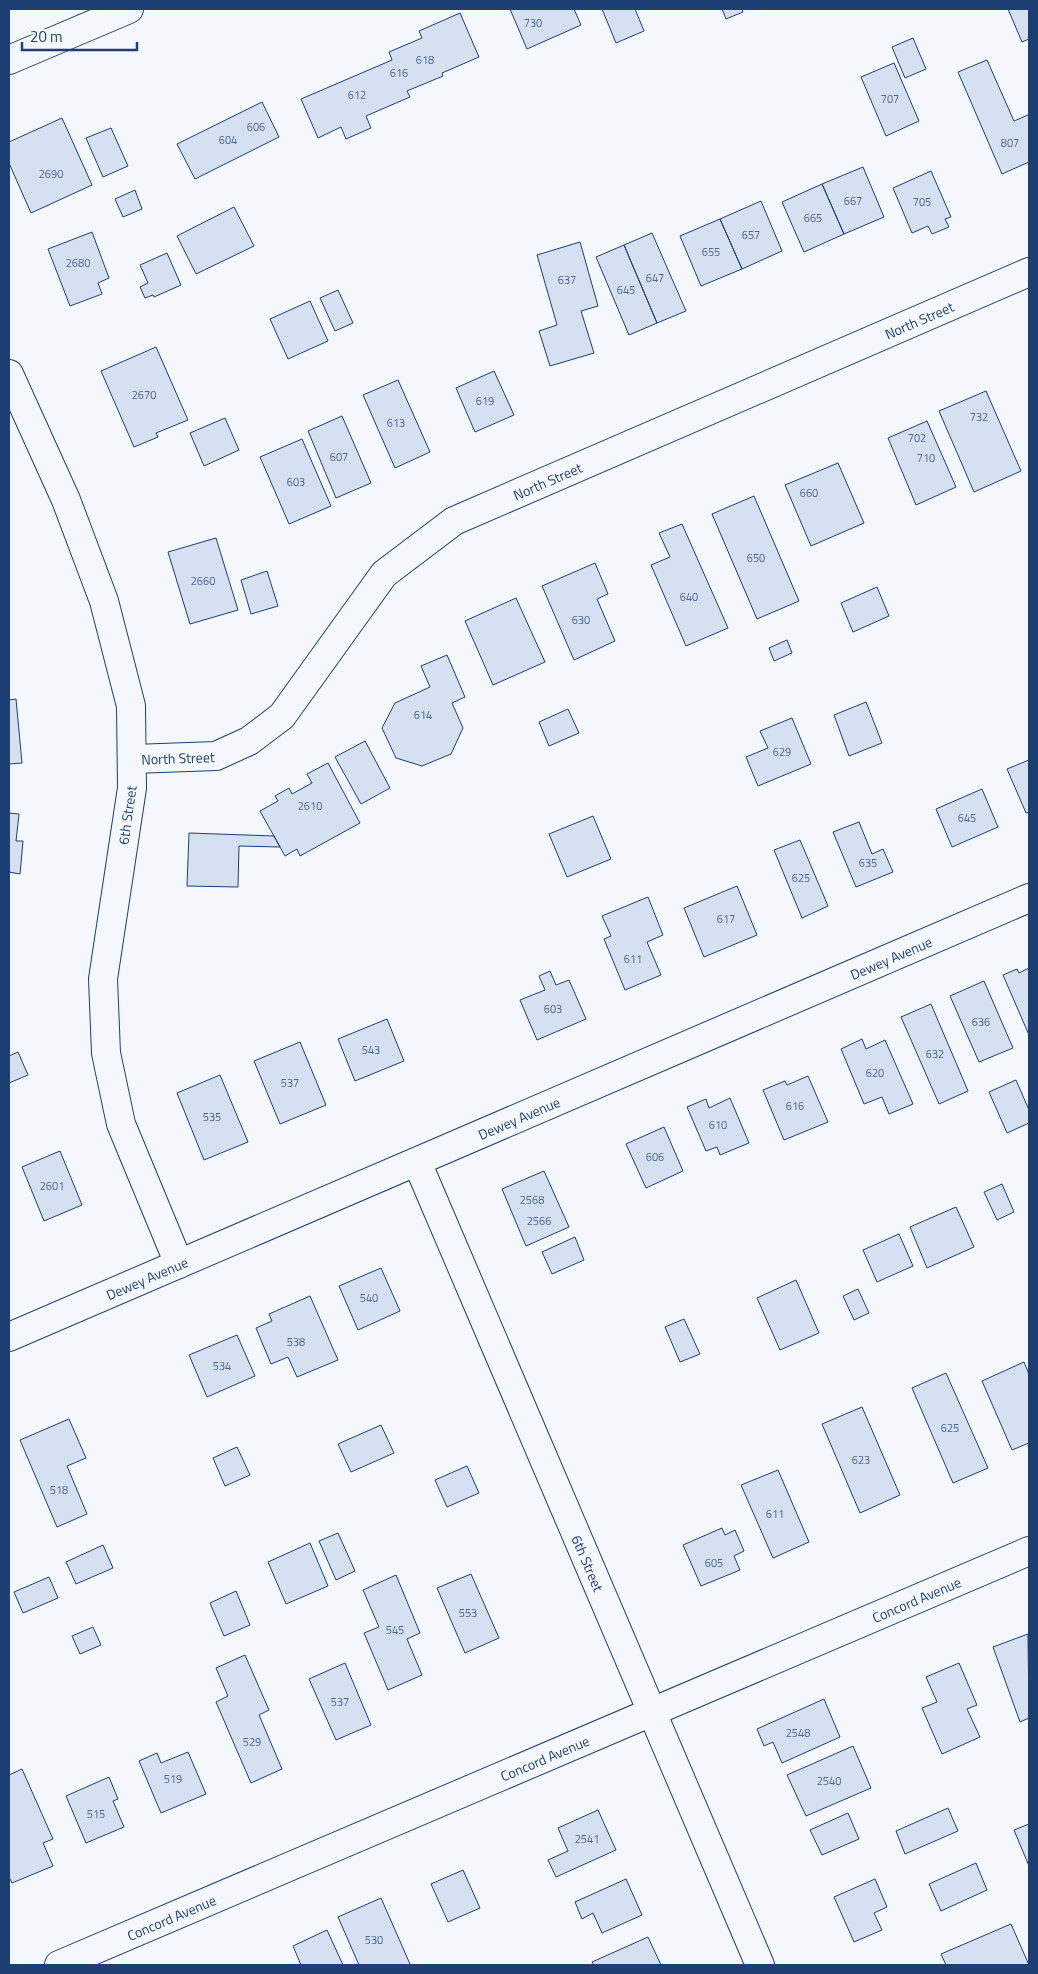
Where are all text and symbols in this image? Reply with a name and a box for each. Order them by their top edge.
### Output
house number: 730 [524,15,542,31]
scale bar [22,20,138,52]
text: 20 m [30,25,63,48]
house number: 618 [416,52,434,68]
house number: 616 [390,65,408,81]
house number: 612 [348,87,366,103]
house number: 707 [881,91,899,107]
house number: 606 [247,119,265,135]
house number: 604 [219,132,237,148]
house number: 807 [1001,135,1019,151]
house number: 2690 [39,166,63,182]
house number: 667 [844,193,862,209]
house number: 705 [913,194,931,210]
house number: 665 [804,210,822,226]
house number: 657 [742,227,760,243]
house number: 655 [702,244,720,260]
house number: 2680 [66,255,90,271]
house number: 647 [646,270,664,286]
house number: 637 [558,272,576,288]
house number: 645 [617,282,635,298]
street label: North Street [881,295,957,344]
house number: 2670 [132,387,156,403]
house number: 619 [476,393,494,409]
house number: 732 [970,409,988,425]
house number: 613 [387,415,405,431]
house number: 702 [908,430,926,446]
house number: 607 [330,449,348,465]
house number: 710 [917,450,935,466]
street label: North Street [509,456,585,505]
house number: 603 [287,474,305,490]
house number: 660 [800,485,818,501]
house number: 650 [747,550,765,566]
house number: 2660 [191,573,215,589]
house number: 640 [680,589,698,605]
house number: 630 [572,612,590,628]
house number: 614 [414,707,432,723]
house number: 629 [773,744,791,760]
street label: North Street [141,746,215,769]
street label: 6th Street [112,784,142,846]
house number: 2610 [298,798,322,814]
house number: 645 [958,810,976,826]
house number: 635 [859,855,877,871]
house number: 625 [792,870,810,886]
house number: 617 [717,911,735,927]
street label: Dewey Avenue [847,931,935,984]
house number: 611 [624,951,642,967]
house number: 603 [544,1001,562,1017]
house number: 636 [972,1014,990,1030]
house number: 543 [362,1042,380,1058]
house number: 632 [926,1046,944,1062]
house number: 620 [866,1065,884,1081]
house number: 537 [281,1075,299,1091]
street label: Dewey Avenue [475,1091,563,1144]
house number: 616 [786,1098,804,1114]
house number: 535 [203,1109,221,1125]
house number: 610 [709,1117,727,1133]
house number: 606 [646,1149,664,1165]
house number: 2601 [40,1178,64,1194]
house number: 2568 [520,1192,544,1208]
house number: 2566 [527,1213,551,1229]
street label: Dewey Avenue [103,1251,191,1305]
house number: 540 [360,1290,378,1306]
house number: 538 [287,1334,305,1350]
house number: 534 [213,1358,231,1374]
house number: 625 [941,1420,959,1436]
house number: 623 [852,1452,870,1468]
house number: 518 [50,1482,68,1498]
house number: 611 [766,1506,784,1522]
street label: 6th Street [567,1531,610,1595]
house number: 605 [705,1555,723,1571]
street label: Concord Avenue [868,1571,964,1627]
house number: 553 [459,1605,477,1621]
house number: 545 [386,1622,404,1638]
house number: 537 [331,1694,349,1710]
house number: 2548 [786,1725,810,1741]
street label: Concord Avenue [497,1729,592,1786]
house number: 529 [243,1734,261,1750]
house number: 519 [164,1771,182,1787]
house number: 2540 [817,1773,841,1789]
house number: 515 [87,1806,105,1822]
house number: 2541 [575,1831,599,1847]
street label: Concord Avenue [123,1889,219,1945]
house number: 530 [365,1932,383,1948]

